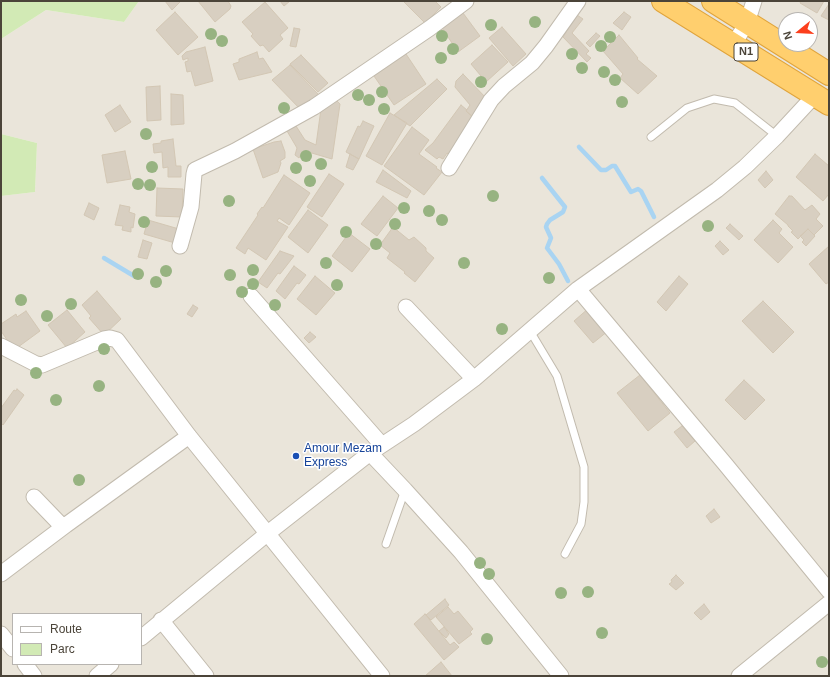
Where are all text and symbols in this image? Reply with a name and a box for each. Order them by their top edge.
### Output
north arrow [778,12,818,52]
text: N [781,30,794,41]
road number: N1 [734,43,758,61]
place label: Amour Mezam Express [304,442,382,470]
marker: Amour Mezam Express [291,451,301,461]
legend [12,613,142,665]
text: Route [50,622,82,636]
text: Parc [50,642,75,656]

